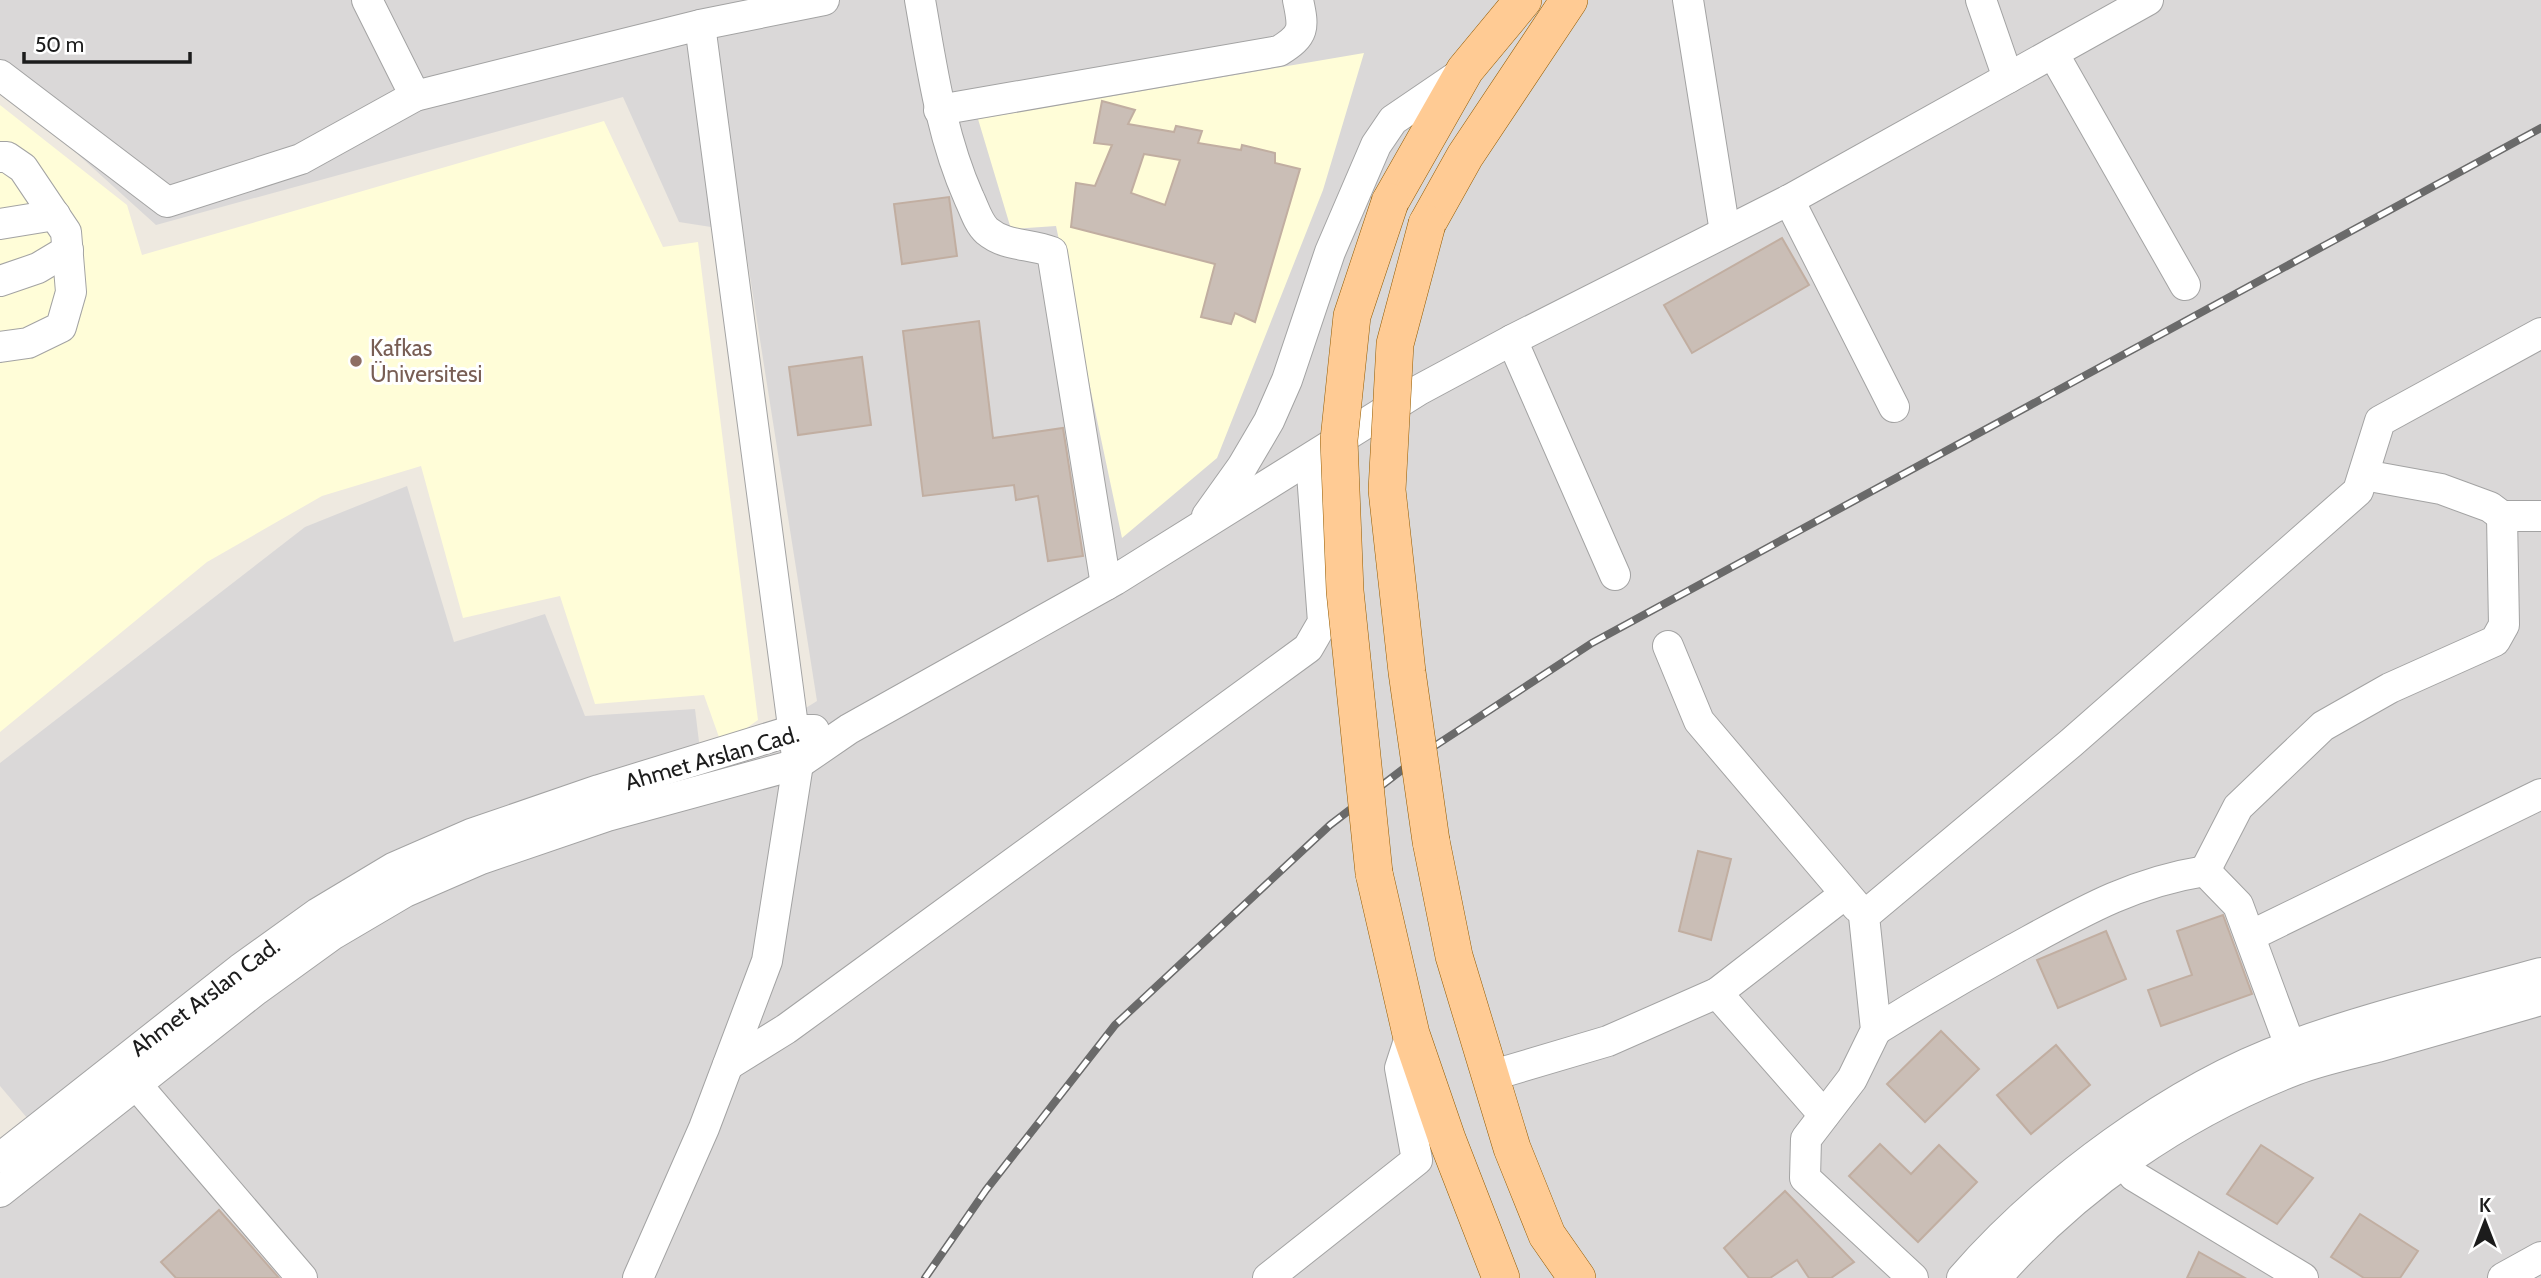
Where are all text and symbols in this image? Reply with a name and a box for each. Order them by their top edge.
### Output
scale bar [24,21,191,65]
text: 50 m [35,32,84,57]
place label: Kafkas Üniversitesi [370,334,482,388]
marker: Kafkas Üniversitesi [348,353,364,369]
street label: Ahmet Arslan Cad. [622,720,802,796]
street label: Ahmet Arslan Cad. [125,932,285,1062]
north arrow [2450,1187,2520,1257]
text: K [2479,1194,2491,1217]

